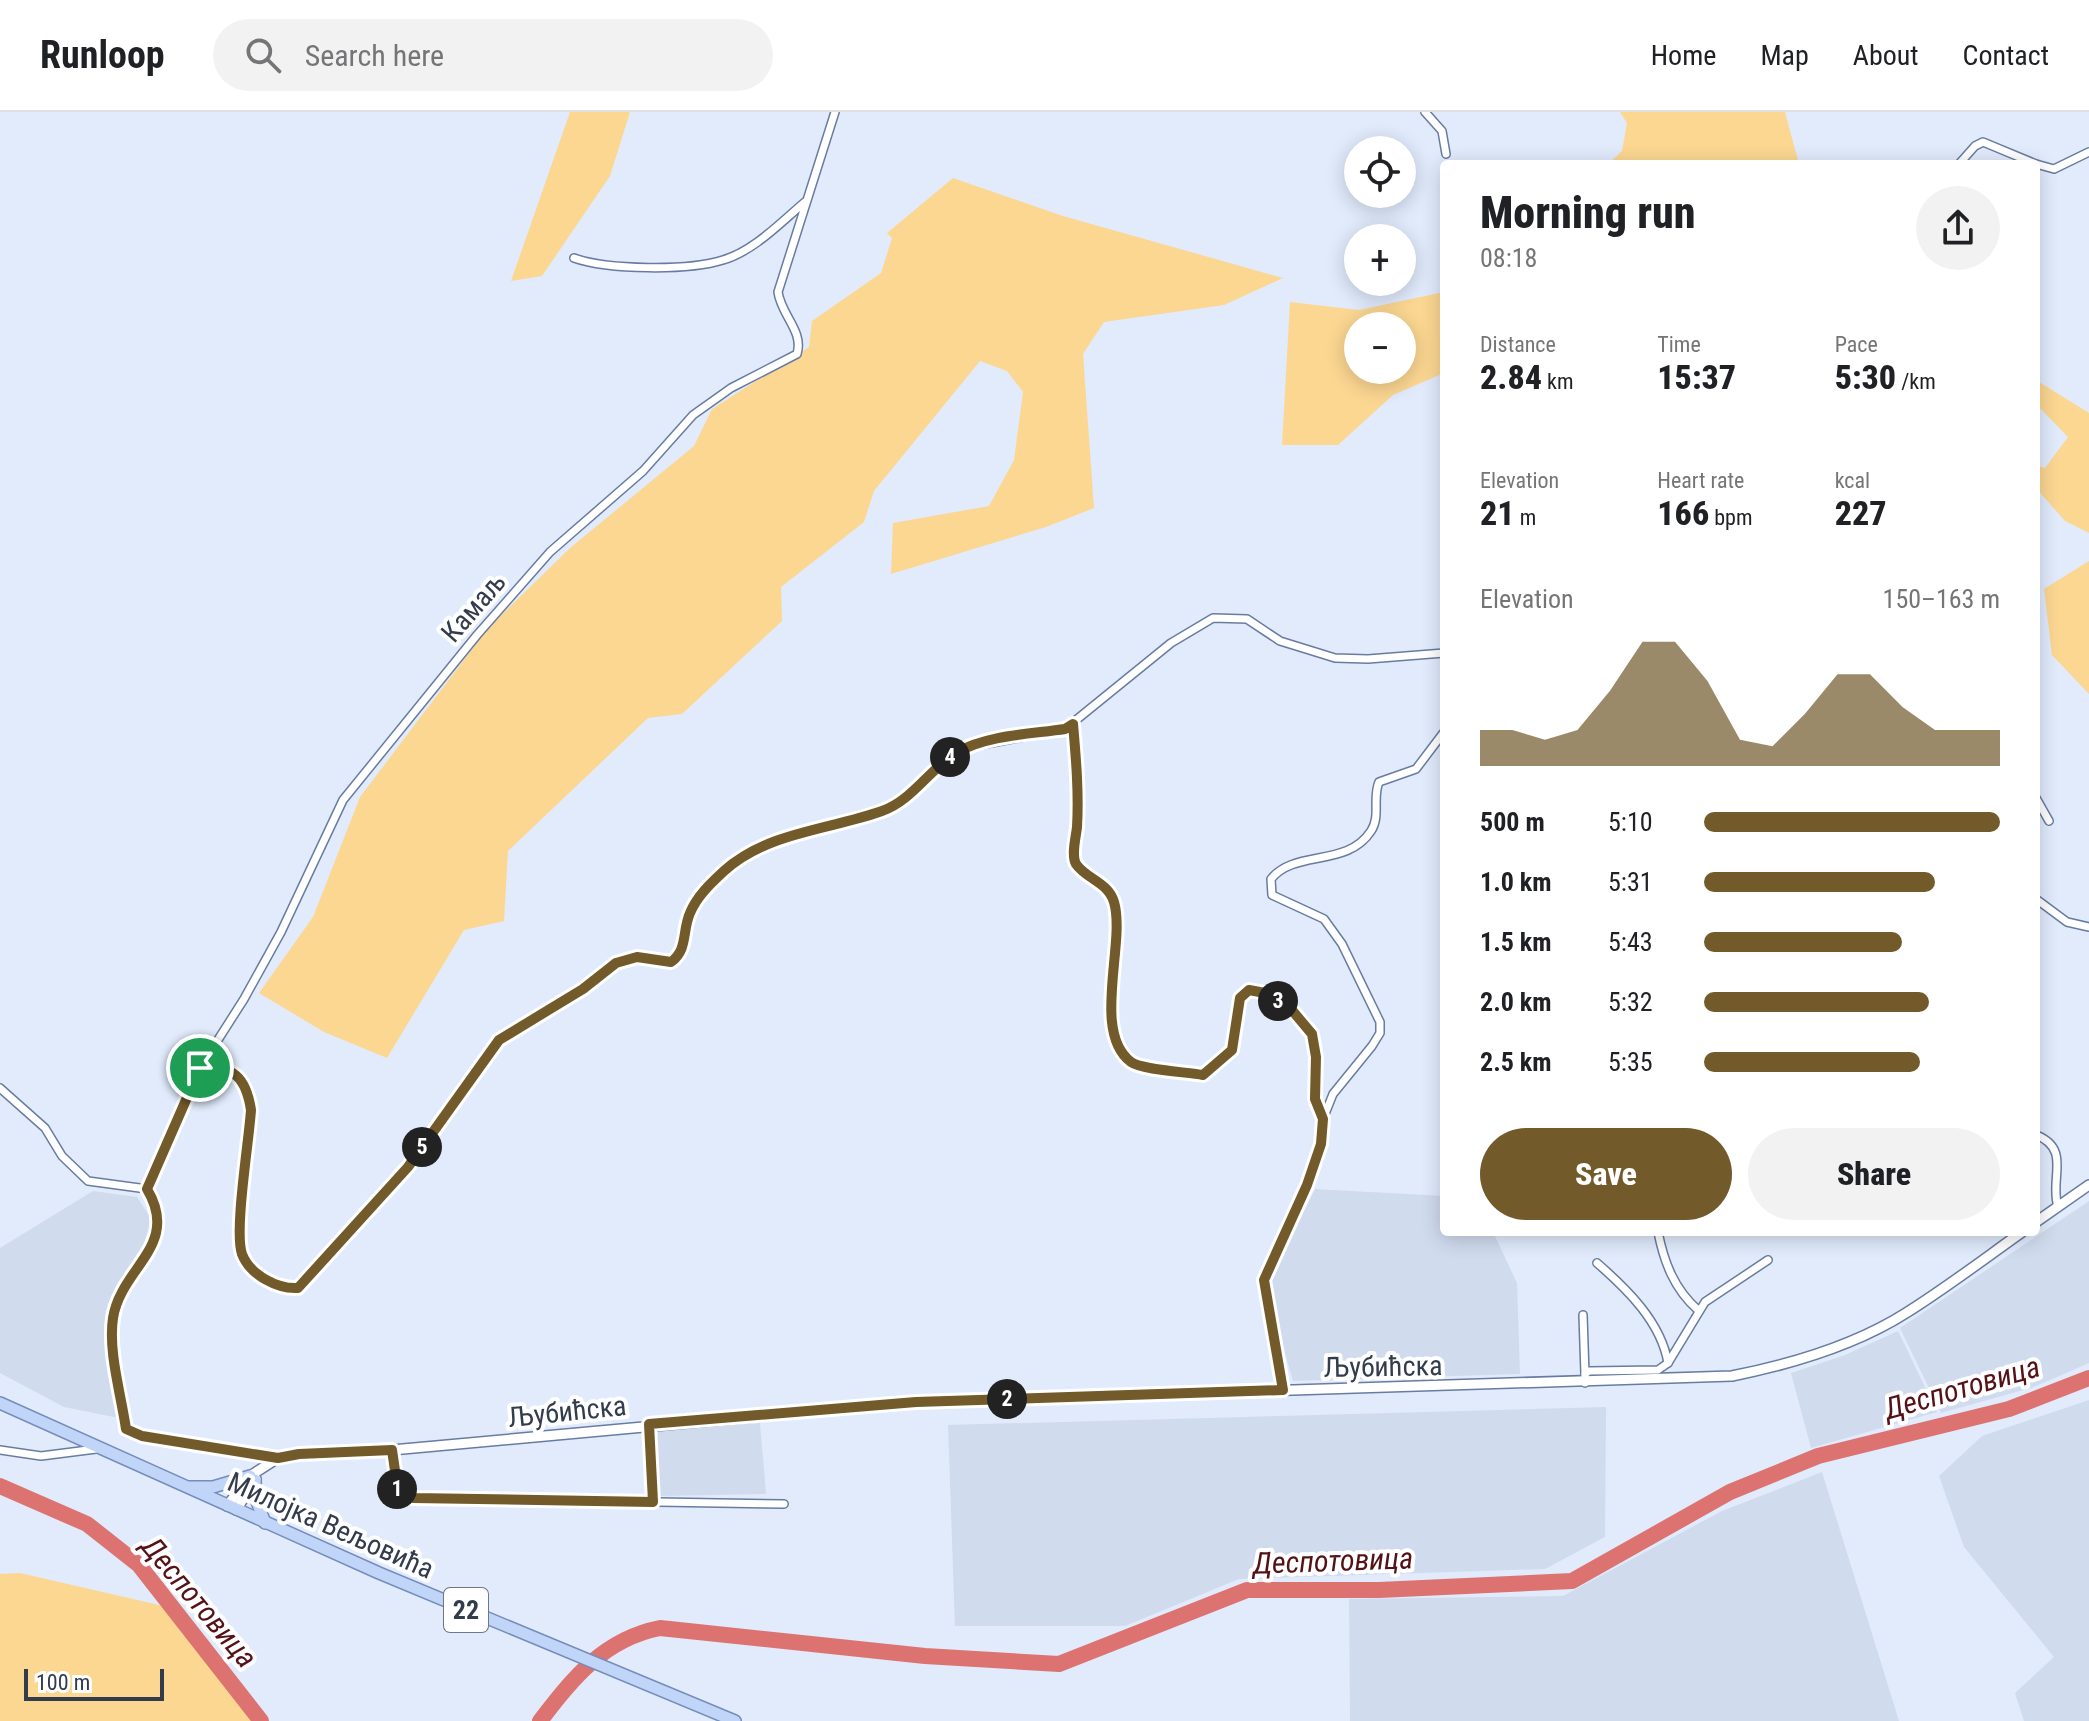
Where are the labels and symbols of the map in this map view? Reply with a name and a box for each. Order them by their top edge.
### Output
street label: Камаљ [434,566,512,649]
pin: 4 [930,737,970,777]
pin: 3 [1258,981,1298,1021]
pin [166,1034,234,1102]
pin: 5 [402,1127,442,1167]
street label: Љубићска [1323,1349,1443,1384]
water label: Деспотовица [1878,1349,2044,1427]
pin: 2 [987,1379,1027,1419]
street label: Љубићска [506,1389,628,1434]
street label: Милојка Вељовића [223,1465,439,1586]
pin: 1 [377,1469,417,1509]
water label: Деспотовица [133,1527,264,1674]
water label: Деспотовица [1250,1540,1414,1581]
road number: 22 [444,1588,488,1632]
scale bar [24,1665,164,1701]

